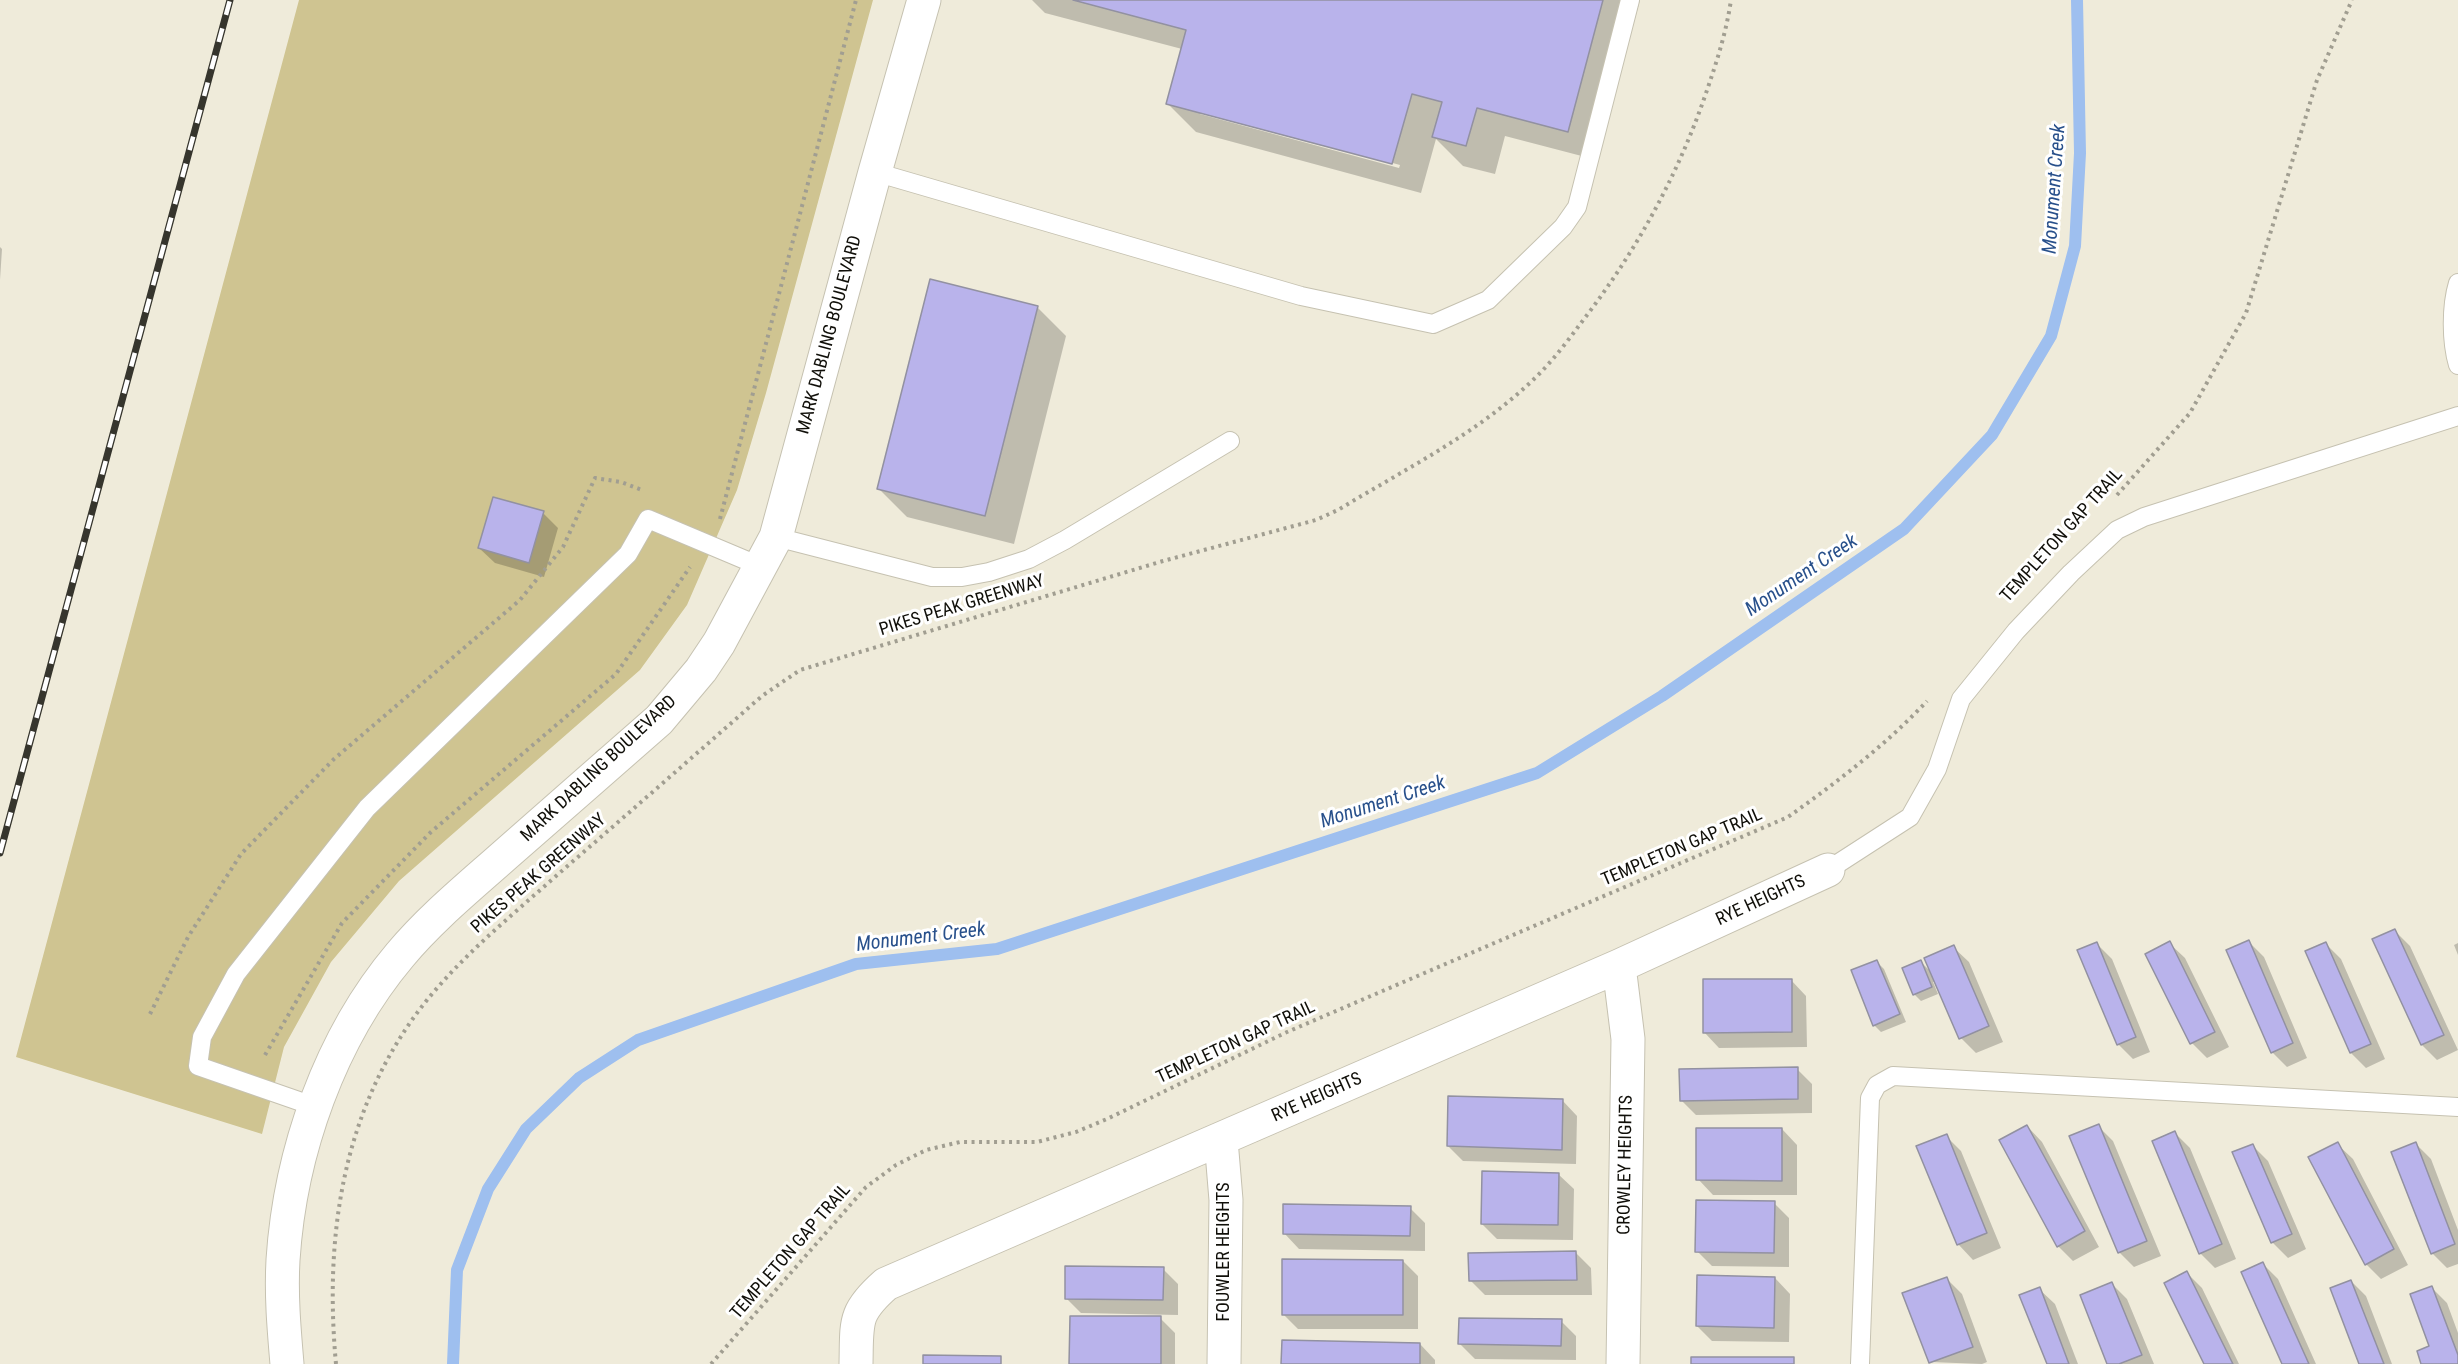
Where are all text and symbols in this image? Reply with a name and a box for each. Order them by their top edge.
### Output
water label: Monument Creek [2038,123,2072,255]
street label: MARK DABLING BOULEVARD [793,233,867,437]
street label: TEMPLETON GAP TRAIL [1996,465,2128,607]
water label: Monument Creek [1741,530,1863,622]
street label: PIKES PEAK GREENWAY [877,571,1047,641]
street label: MARK DABLING BOULEVARD [517,691,681,847]
water label: Monument Creek [1317,771,1449,835]
street label: TEMPLETON GAP TRAIL [1598,804,1766,892]
street label: PIKES PEAK GREENWAY [467,810,611,938]
street label: RYE HEIGHTS [1713,871,1809,931]
water label: Monument Creek [855,918,987,958]
street label: TEMPLETON GAP TRAIL [1153,997,1319,1089]
street label: RYE HEIGHTS [1269,1069,1365,1127]
street label: CROWLEY HEIGHTS [1614,1095,1638,1235]
street label: TEMPLETON GAP TRAIL [726,1180,856,1324]
street label: FOUWLER HEIGHTS [1213,1182,1235,1322]

